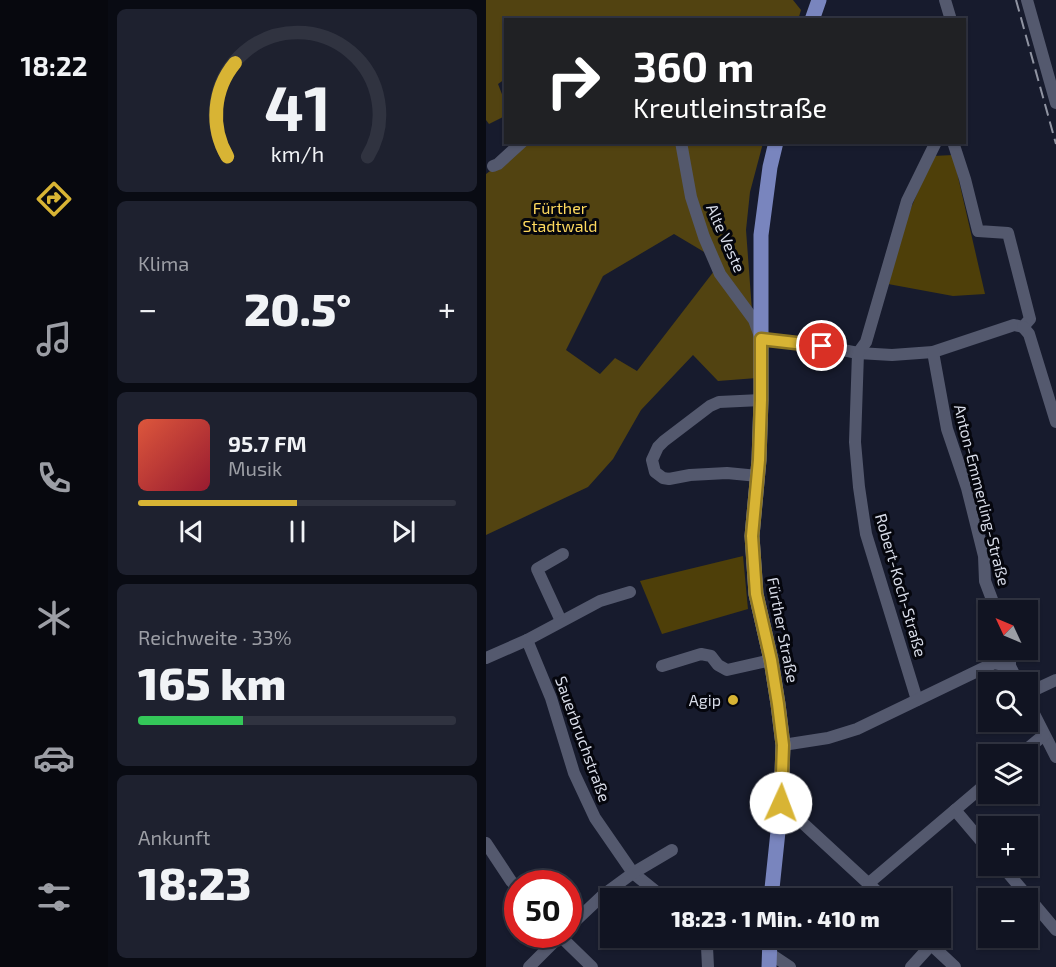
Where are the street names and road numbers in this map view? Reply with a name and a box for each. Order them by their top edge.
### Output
street label: Alte Veste [703,201,750,275]
street label: Anton-Emmerling-Straße [951,402,1014,588]
street label: Robert-Koch-Straße [872,511,931,659]
street label: Fürther Straße [764,576,803,684]
street label: Sauerbruchstraße [552,673,615,804]

